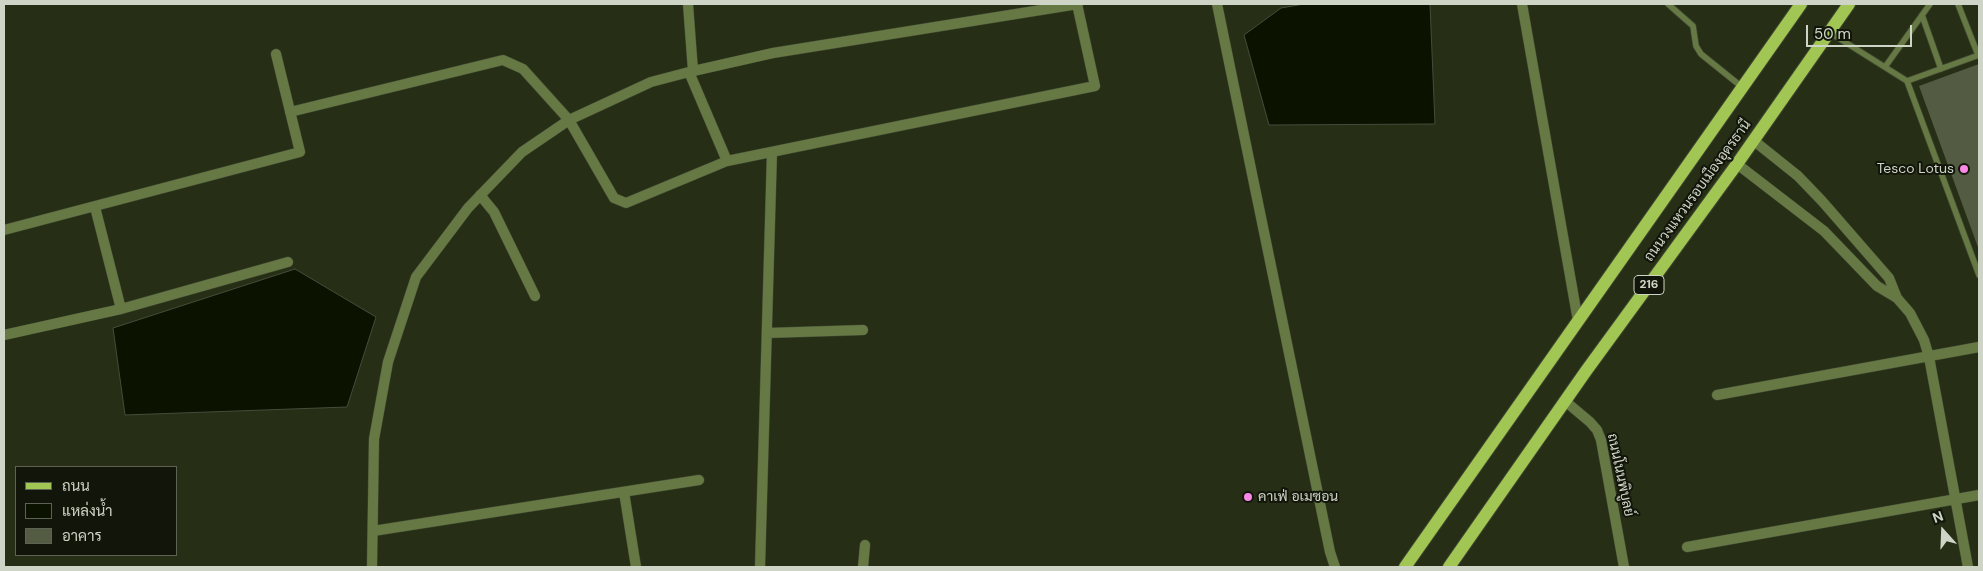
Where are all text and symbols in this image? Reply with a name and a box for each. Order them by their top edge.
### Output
scale bar [1808,15,1914,47]
text: 50 m [1814,24,1851,44]
street label: ถนนวงแหวนรอบเมืองอุดรธานี [1641,117,1755,265]
place label: Tesco Lotus [1877,161,1954,177]
marker: Tesco Lotus [1958,163,1970,175]
road number: 216 [1634,276,1664,294]
street label: ถนนโนนพิบูลย์ [1603,432,1637,518]
legend [15,466,178,556]
text: ถนน [62,476,90,496]
place label: คาเฟ่ อเมซอน [1258,489,1338,505]
marker: คาเฟ่ อเมซอน [1242,491,1254,503]
text: แหล่งน้ำ [62,501,113,521]
north arrow [1918,506,1968,556]
text: N [1930,507,1946,527]
text: อาคาร [62,526,102,546]

